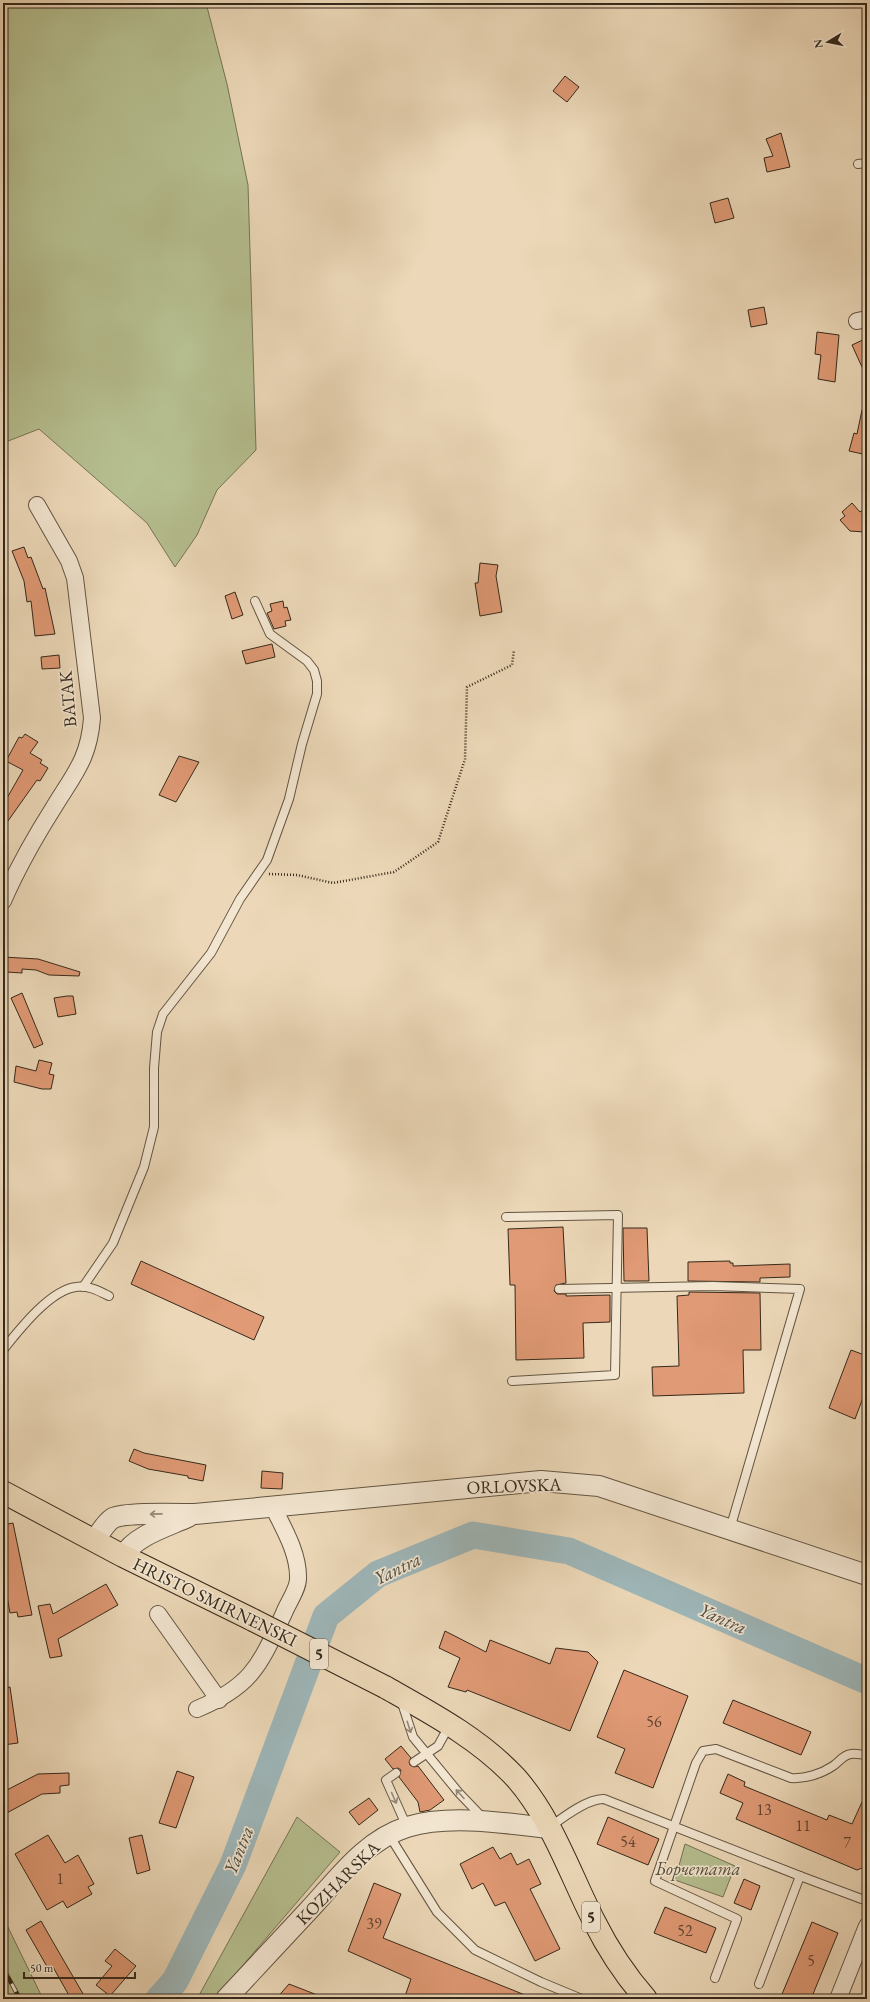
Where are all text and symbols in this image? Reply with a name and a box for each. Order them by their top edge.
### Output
north arrow [808,22,848,62]
text: N [810,38,826,49]
street label: BATAK [54,669,81,728]
street label: ORLOVSKA [466,1472,562,1499]
one-way arrow [150,1511,163,1518]
water label: Yantra [369,1546,425,1591]
street label: HRISTO SMIRNENSKI [129,1552,301,1651]
water label: Yantra [695,1597,751,1640]
road number: 5 [310,1639,328,1669]
house number: 56 [646,1711,662,1732]
one-way arrow [406,1720,413,1733]
one-way arrow [455,1788,464,1799]
one-way arrow [391,1792,399,1804]
house number: 13 [756,1799,772,1820]
house number: 11 [795,1815,811,1836]
water label: Yantra [218,1822,259,1878]
house number: 54 [620,1831,636,1852]
house number: 7 [843,1832,851,1853]
street label: KOZHARSKA [291,1835,385,1930]
park label: Борчетата [654,1857,741,1881]
house number: 1 [56,1868,64,1889]
road number: 5 [582,1902,600,1932]
house number: 39 [366,1913,382,1934]
house number: 52 [677,1920,693,1941]
house number: 5 [807,1950,815,1971]
scale bar [24,1954,135,1980]
text: 50 m [30,1960,54,1976]

